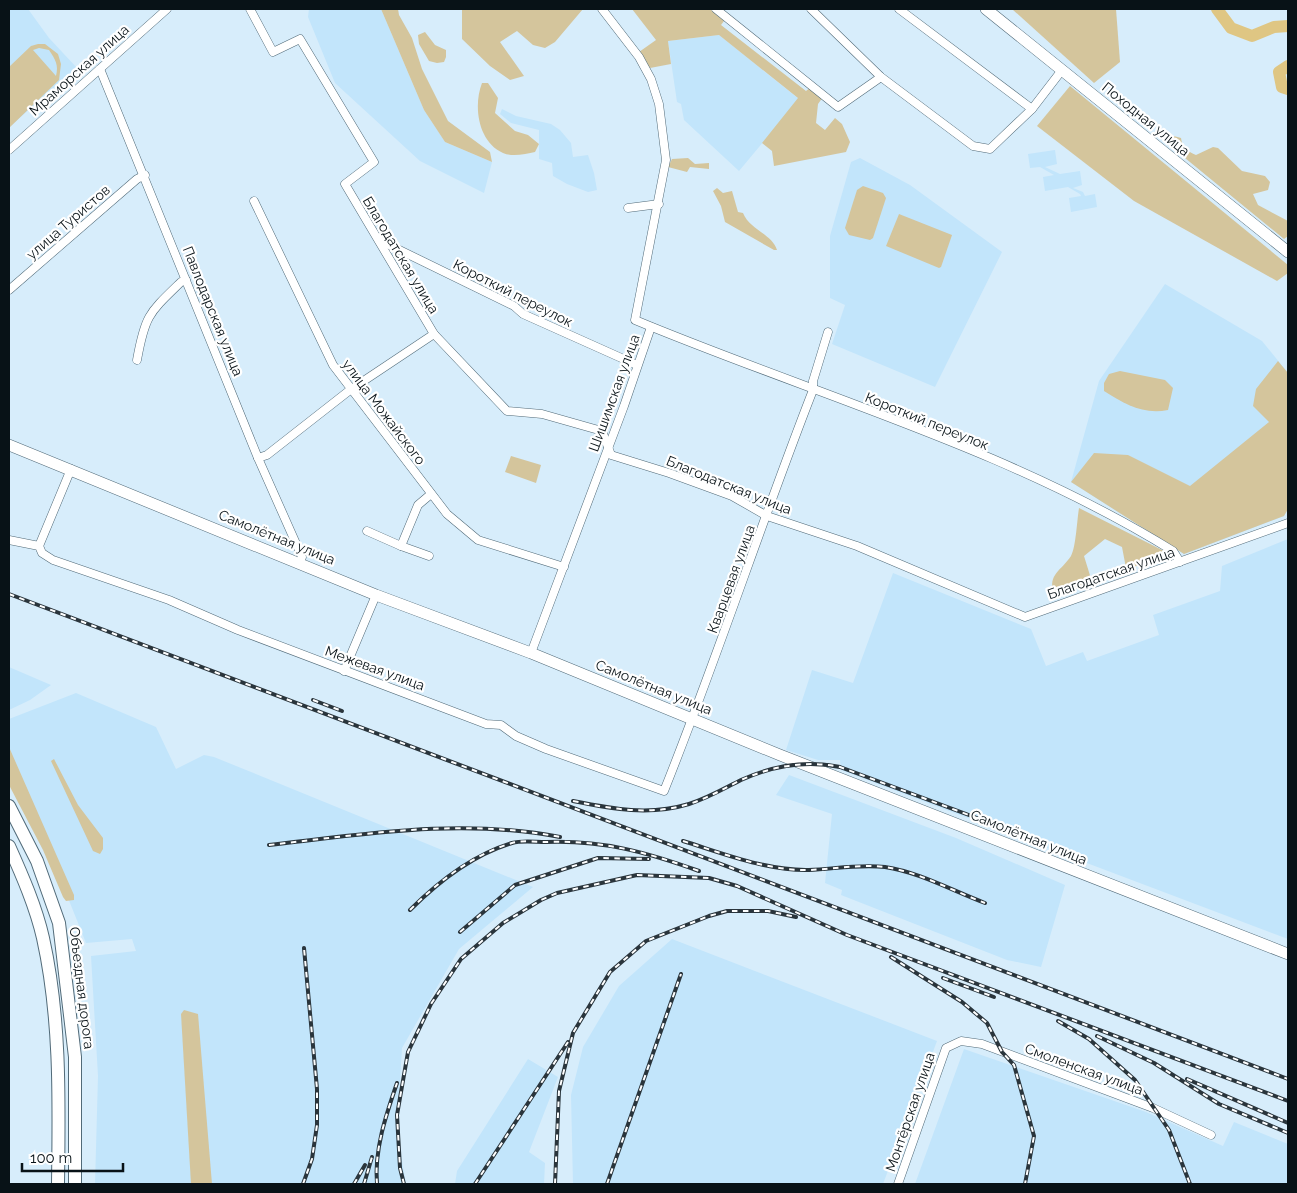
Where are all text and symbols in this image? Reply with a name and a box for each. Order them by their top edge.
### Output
street label: Мраморская улица [26,21,132,119]
street label: Походная улица [1099,79,1193,159]
street label: улица Туристов [23,182,113,262]
street label: Благодатская улица [360,194,442,316]
street label: Павлодарская улица [180,244,246,378]
street label: Короткий переулок [451,256,575,330]
street label: Шишимская улица [585,332,643,454]
street label: улица Можайского [339,356,429,468]
street label: Короткий переулок [863,389,991,453]
street label: Благодатская улица [664,453,794,517]
street label: Самолётная улица [216,506,338,568]
street label: Кварцевая улица [704,523,758,635]
street label: Благодатская улица [1045,544,1177,602]
street label: Межевая улица [323,643,427,693]
street label: Самолётная улица [593,656,715,718]
street label: Самолётная улица [968,806,1090,868]
street label: Объездная дорога [67,926,97,1050]
street label: Смоленская улица [1023,1040,1145,1098]
street label: Монтёрская улица [882,1050,938,1174]
scale bar [22,1140,124,1172]
text: 100 m [30,1149,72,1167]

